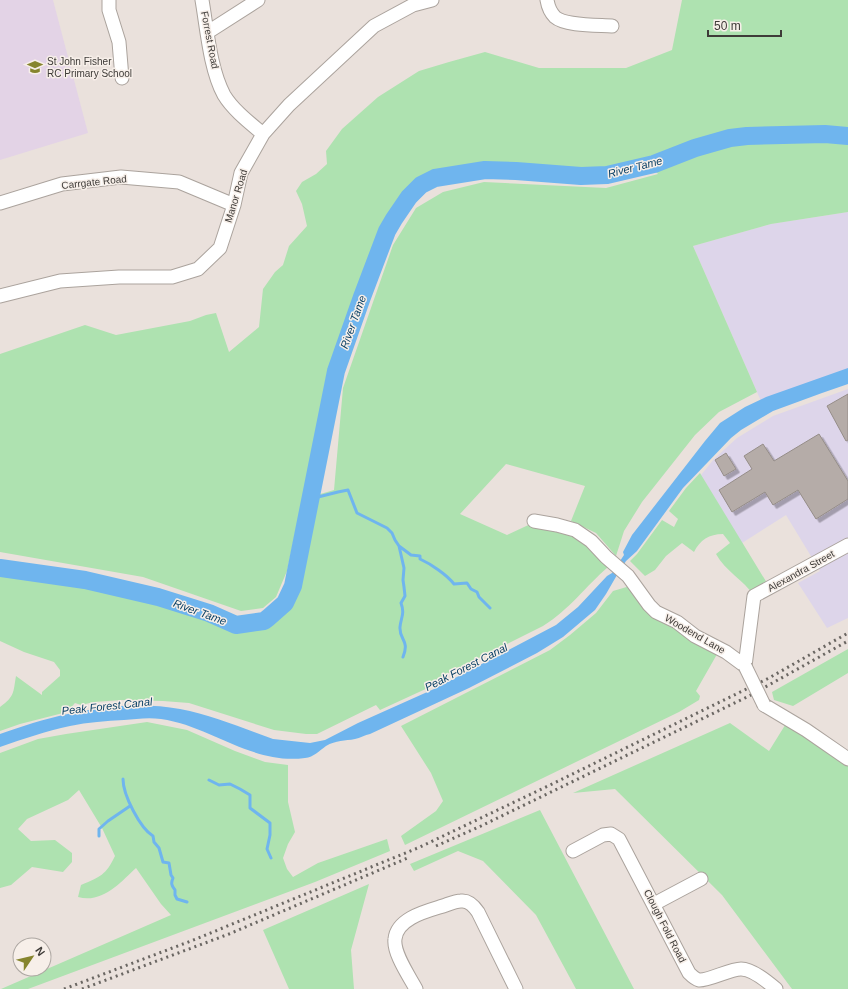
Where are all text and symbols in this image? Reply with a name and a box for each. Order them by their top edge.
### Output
street label: Forrest Road [199,10,221,70]
scale bar [708,12,781,38]
text: 50 m [714,19,741,33]
place label: St John Fisher RC Primary School [47,56,132,79]
school or university icon: St John Fisher RC Primary School [26,58,44,76]
water label: River Tame [606,154,664,180]
street label: Manor Road [223,168,249,224]
street label: Carrgate Road [61,173,127,191]
water label: River Tame [338,294,368,350]
street label: Alexandra Street [766,548,836,594]
water label: River Tame [172,597,228,627]
street label: Woodend Lane [663,612,727,656]
water label: Peak Forest Canal [423,641,510,693]
water label: Peak Forest Canal [61,695,153,717]
street label: Clough Fold Road [642,888,688,964]
north arrow [12,937,52,977]
text: N [33,945,47,958]

